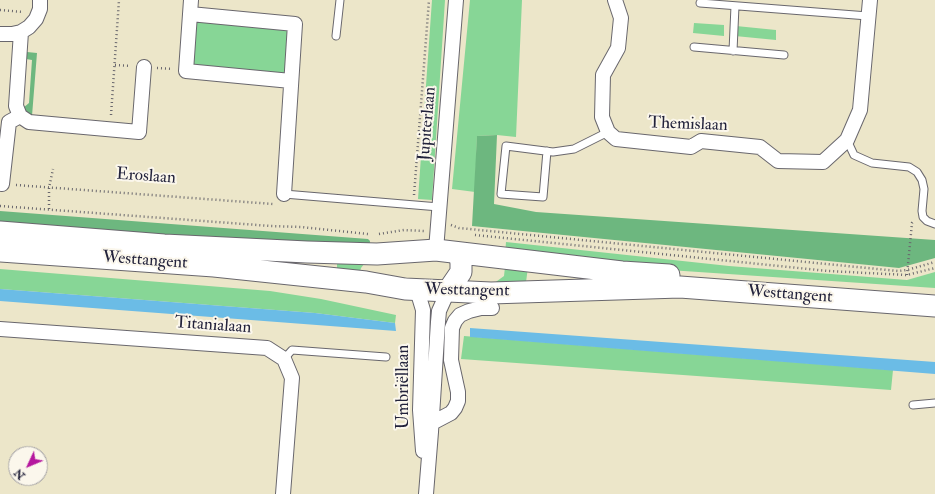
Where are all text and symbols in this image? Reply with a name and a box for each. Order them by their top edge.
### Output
street label: Jupiterlaan [415,86,441,162]
street label: Themislaan [648,113,728,137]
street label: Eroslaan [116,165,176,189]
street label: Westtangent [102,248,188,274]
street label: Westtangent [424,280,510,302]
street label: Westtangent [747,282,833,308]
street label: Titanialaan [174,313,252,339]
street label: Umbriëllaan [394,345,414,429]
north arrow [8,446,48,486]
text: N [12,466,28,482]

